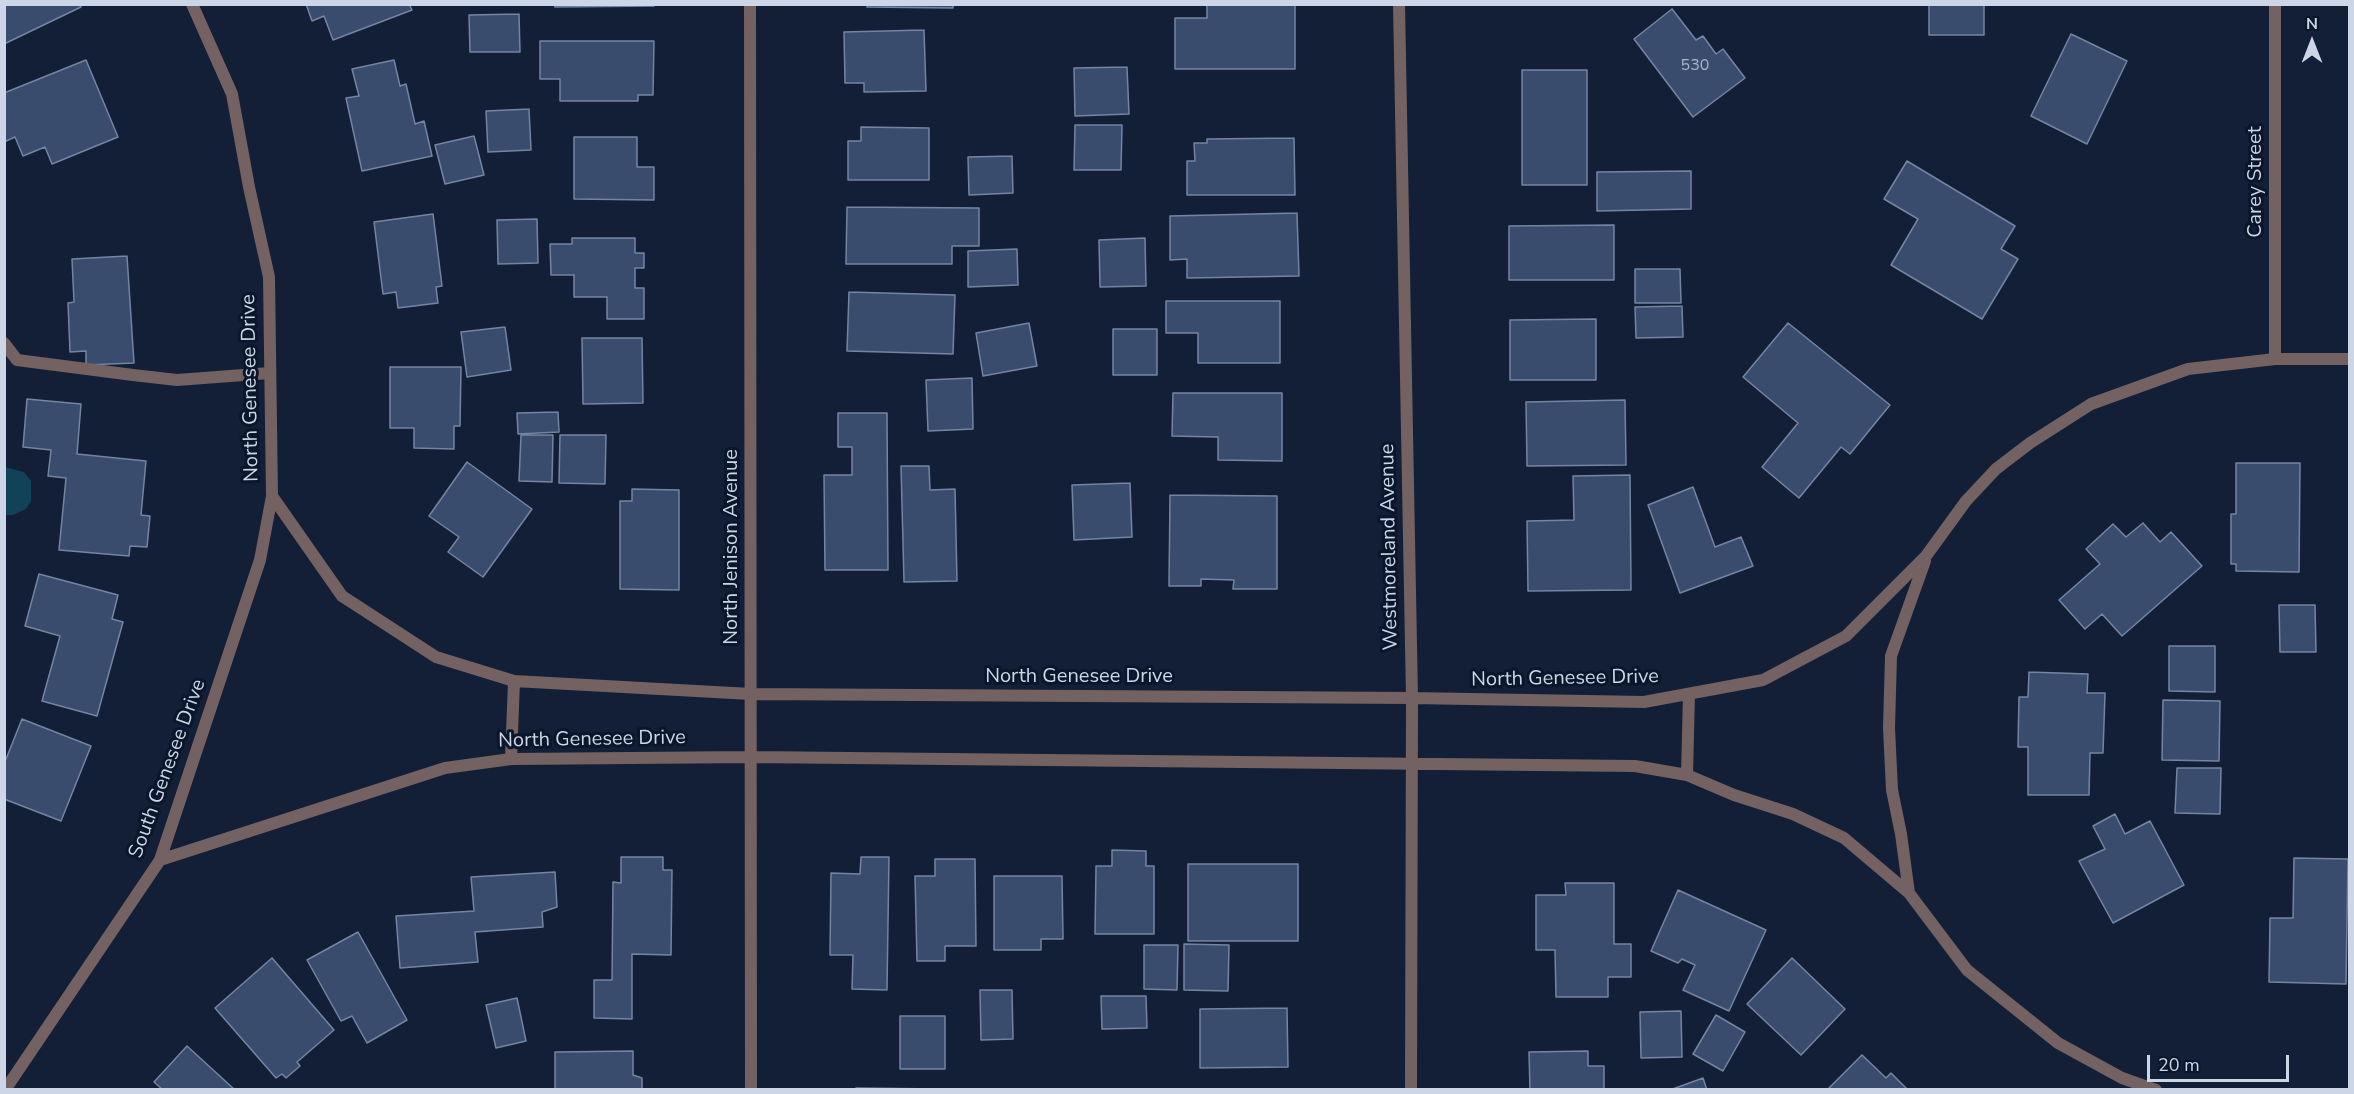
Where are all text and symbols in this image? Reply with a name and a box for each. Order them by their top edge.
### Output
north arrow [2282,12,2342,72]
text: N [2306,13,2318,35]
house number: 530 [1681,56,1709,76]
street label: Carey Street [2244,126,2268,238]
street label: North Genesee Drive [237,294,265,482]
street label: Westmoreland Avenue [1376,443,1404,651]
street label: North Jenison Avenue [720,449,744,645]
street label: North Genesee Drive [985,665,1173,689]
street label: North Genesee Drive [1471,665,1659,693]
street label: South Genesee Drive [124,676,212,862]
street label: North Genesee Drive [498,726,686,754]
scale bar [2150,1043,2292,1081]
text: 20 m [2158,1053,2200,1077]

